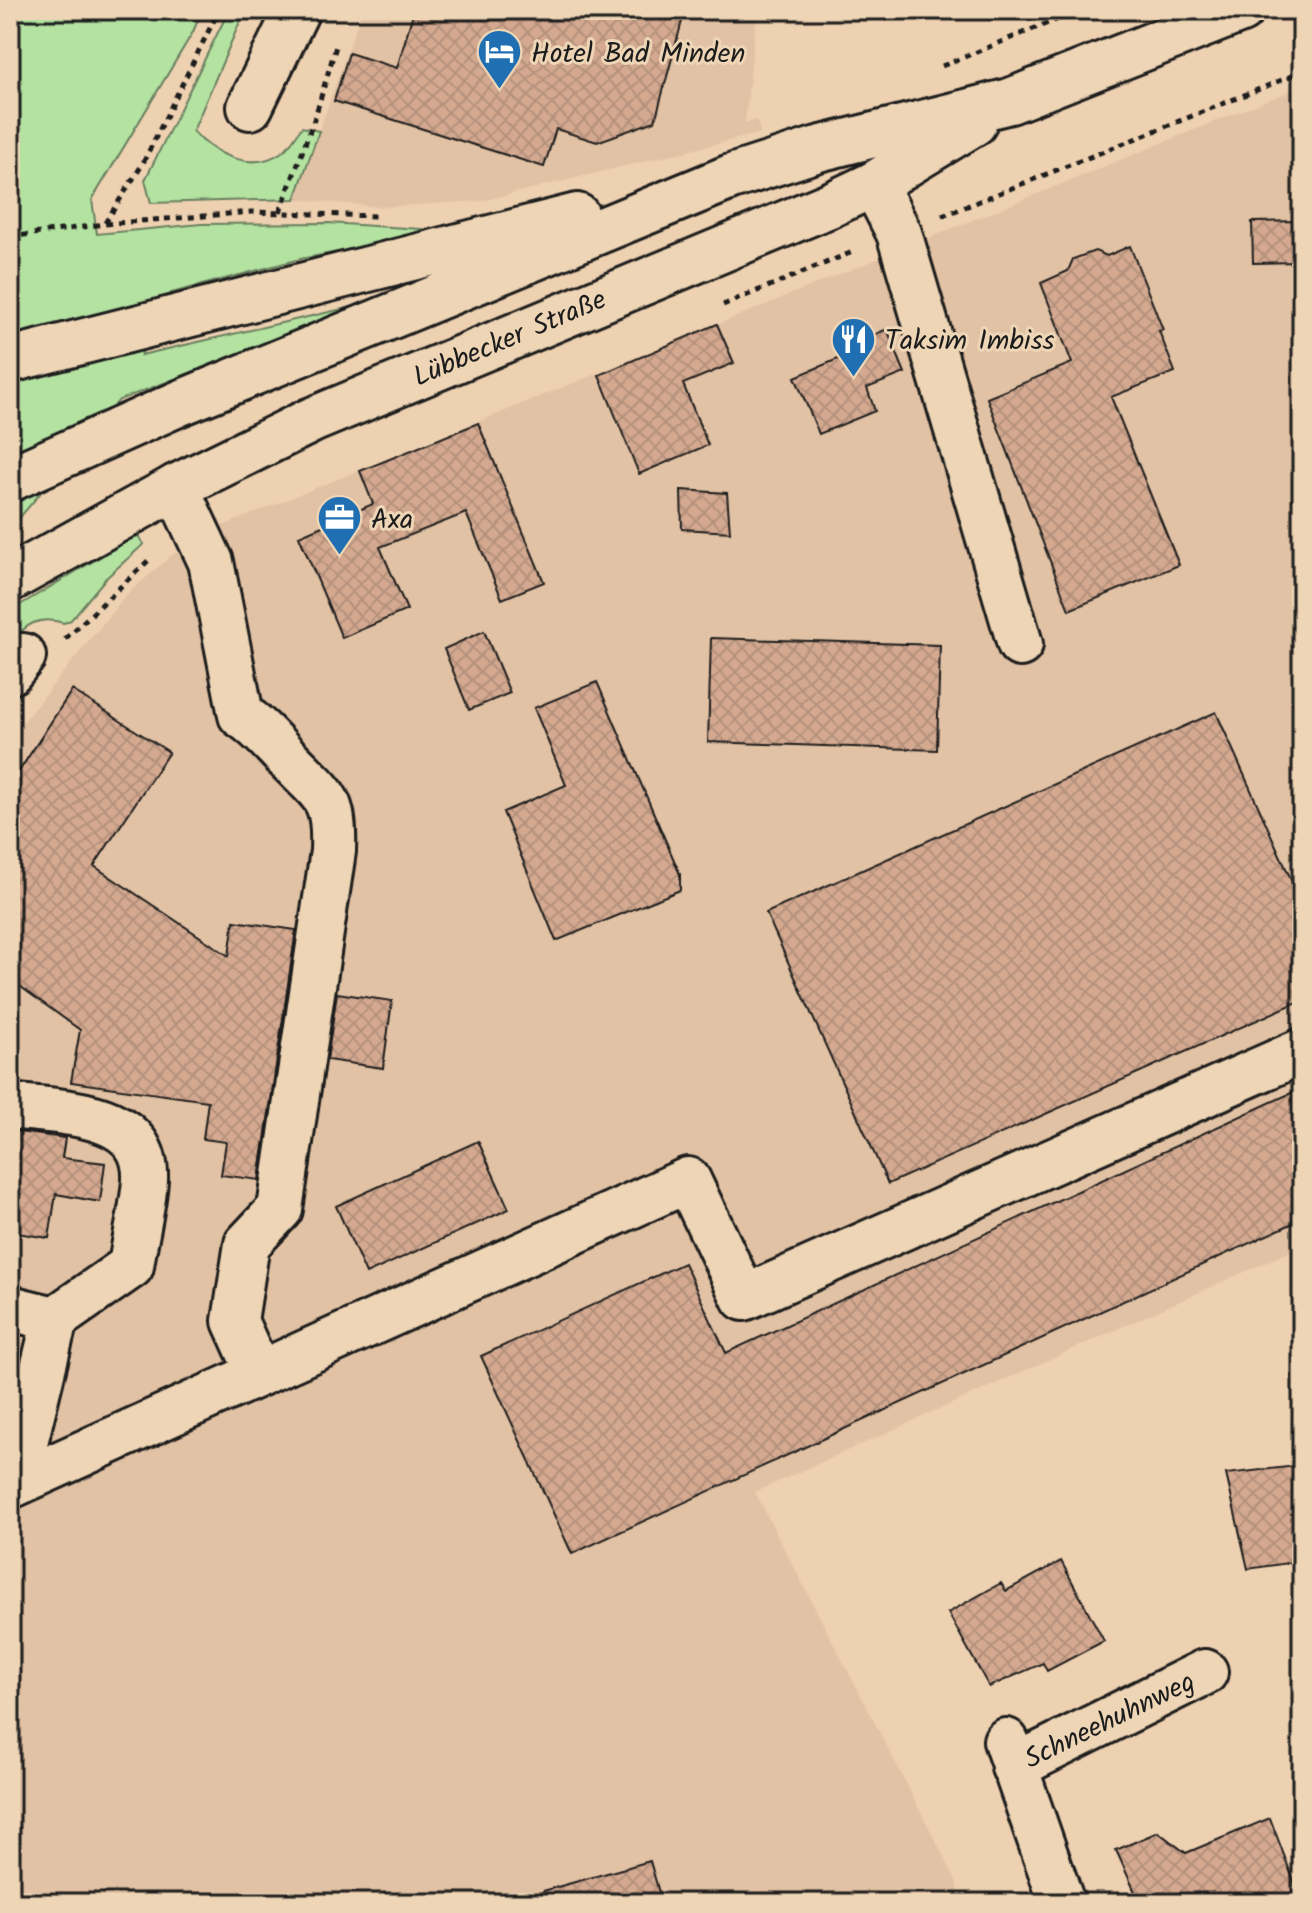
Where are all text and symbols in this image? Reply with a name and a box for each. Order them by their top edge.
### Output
hotel icon: Hotel Bad Minden [476,28,524,91]
place label: Hotel Bad Minden [531,32,745,77]
street label: Lübbecker Straße [406,278,614,400]
restaurant icon: Taksim Imbiss [830,315,878,378]
place label: Taksim Imbiss [885,319,1055,364]
office icon: Axa [316,494,364,557]
place label: Axa [371,498,413,543]
street label: Schneehuhnweg [1017,1660,1203,1782]

